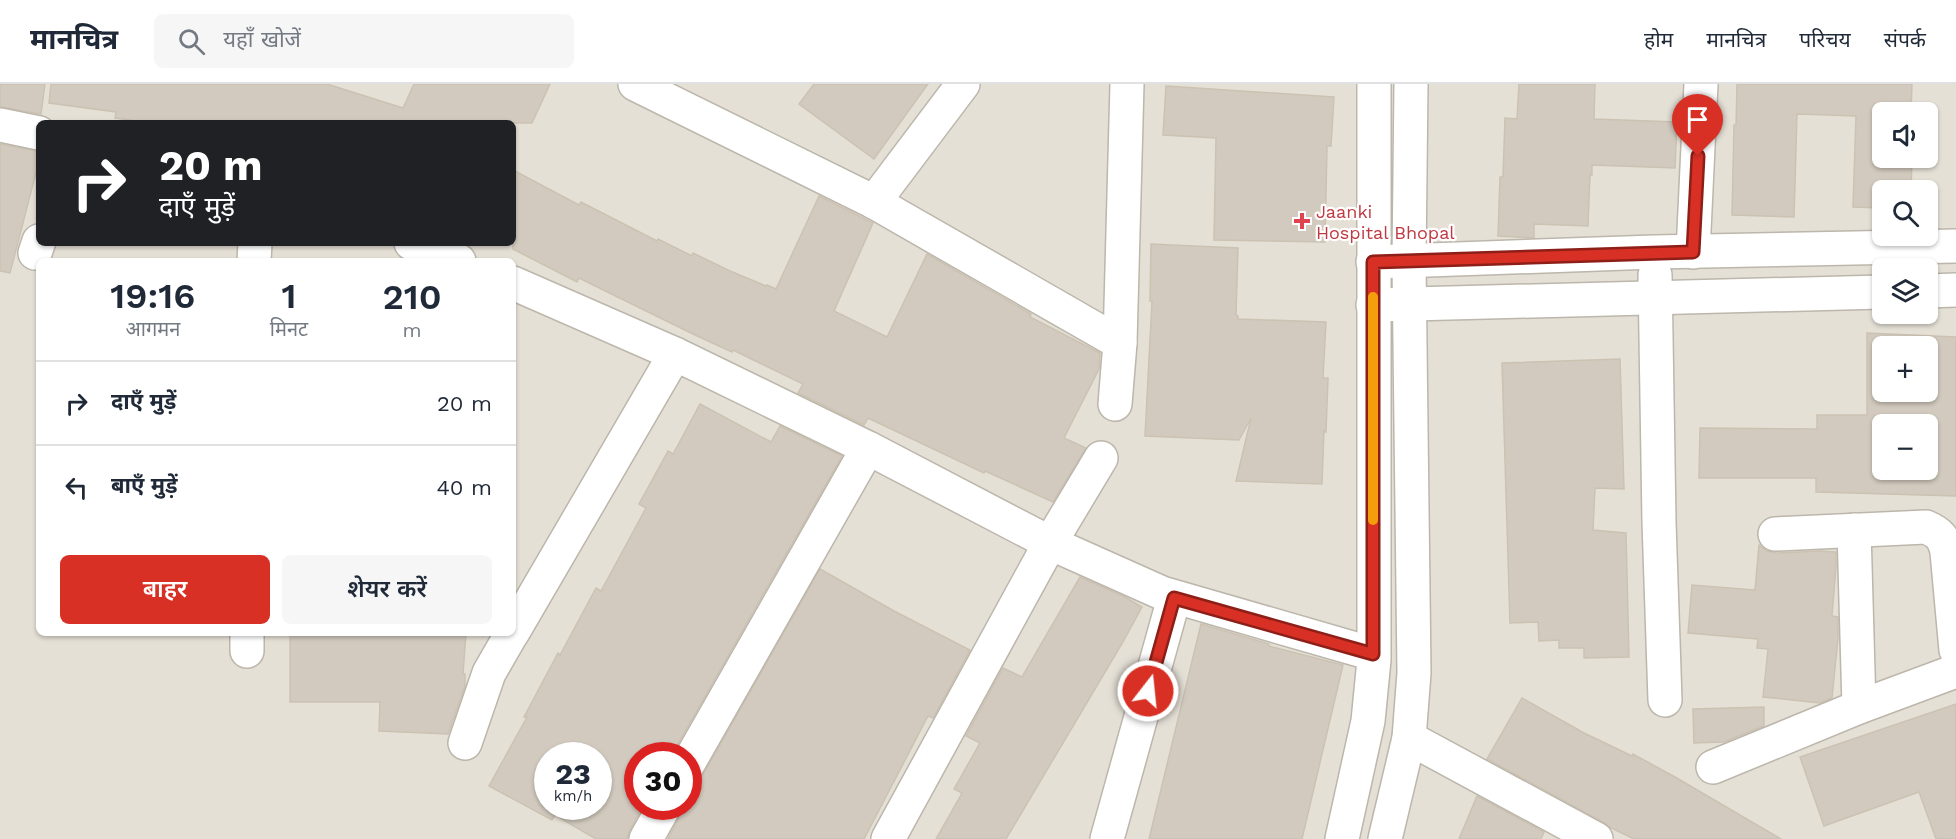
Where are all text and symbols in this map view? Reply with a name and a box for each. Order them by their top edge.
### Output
search box [154,14,574,68]
text: मानचित्र [30,23,118,56]
icon: search [175,25,208,58]
text: यहाँ खोजें [223,27,301,52]
text: होम [1644,27,1673,52]
text: मानचित्र [1706,27,1766,52]
text: परिचय [1799,27,1851,52]
text: संपर्क [1884,27,1926,52]
pin [1672,94,1723,156]
map controls [1872,102,1938,480]
button: sound [1872,102,1938,168]
icon: arrive [1681,103,1714,136]
text: 20 m [159,141,263,190]
icon: right [60,144,138,222]
button: search [1872,180,1938,246]
text: दाएँ मुड़ें [159,191,235,223]
place label: Jaanki Hospital Bhopal [1316,201,1455,243]
marker: Jaanki Hospital Bhopal [1293,212,1311,230]
button: layers [1872,258,1938,324]
text: 19:16 [110,275,195,317]
text: 1 [281,275,296,317]
text: 210 [382,276,442,318]
text: आगमन [126,317,180,341]
text: मिनट [270,317,308,341]
text: m [403,318,422,342]
button: + [1872,336,1938,402]
icon: right [60,387,93,420]
text: दाएँ मुड़ें [111,389,176,414]
text: 20 m [437,391,492,416]
button: − [1872,414,1938,480]
icon: left [60,471,93,504]
text: बाएँ मुड़ें [111,473,178,498]
text: 40 m [436,475,492,500]
button: बाहर [60,555,270,624]
button: शेयर करें [282,555,492,624]
position arrow [1116,659,1180,723]
speed limit sign: 30 [624,742,702,820]
text: 23 [555,756,591,791]
text: km/h [554,787,592,805]

